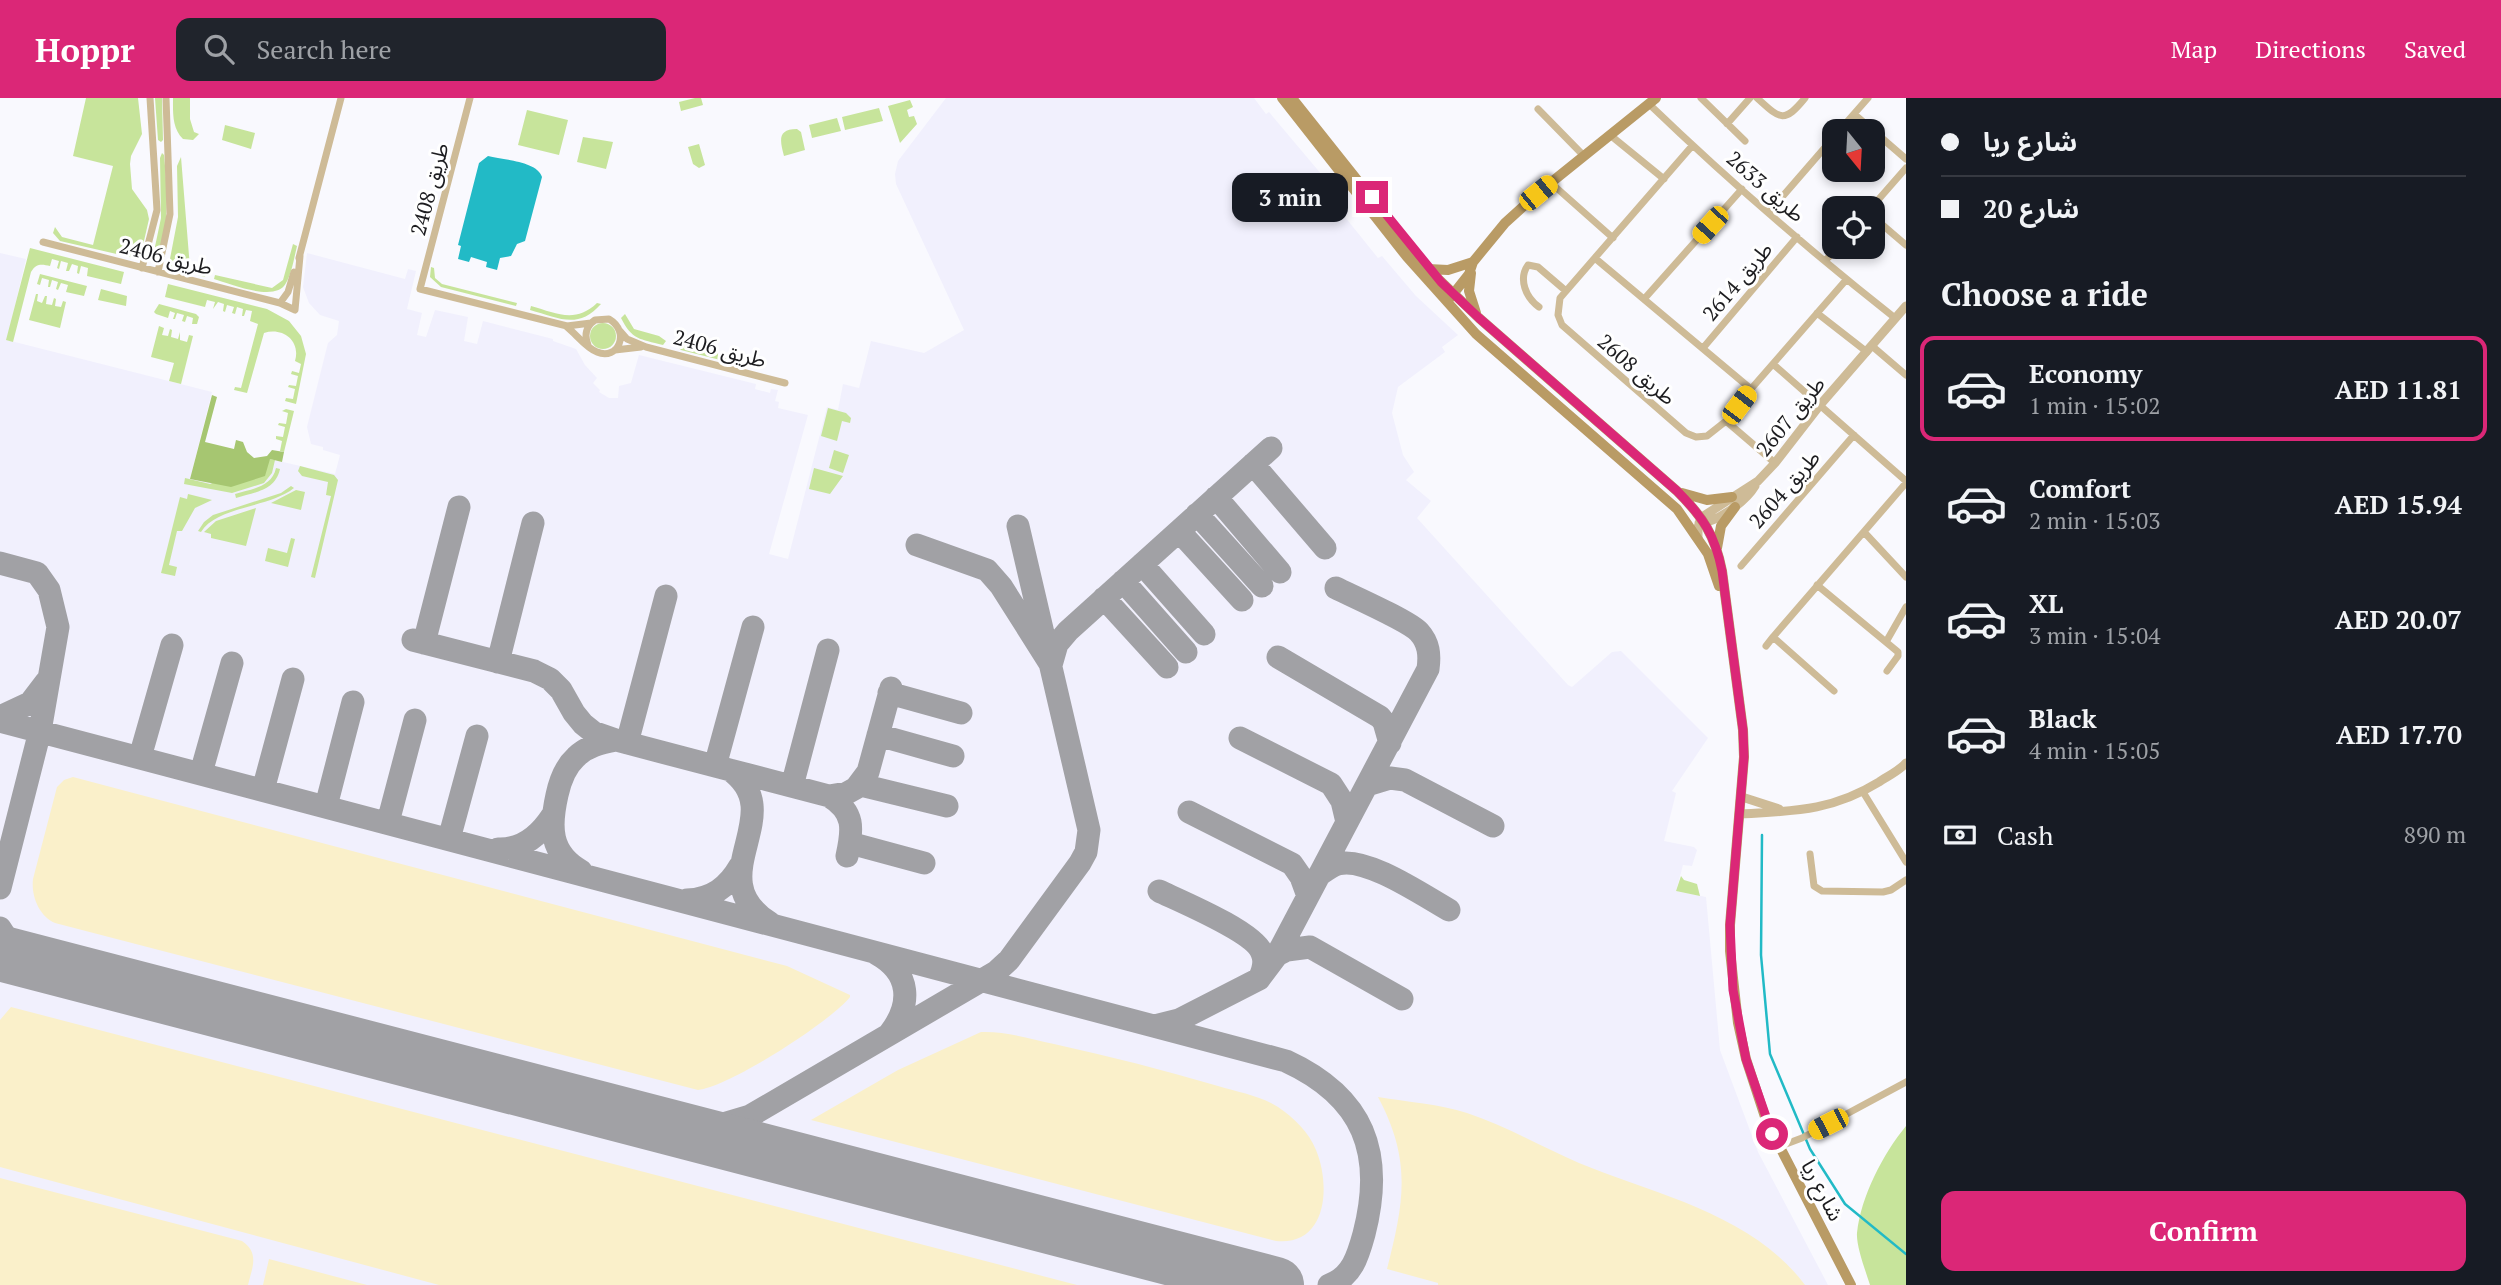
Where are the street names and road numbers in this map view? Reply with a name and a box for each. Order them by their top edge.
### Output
street label: طريق 2408 [403,139,455,239]
street label: طريق 2633 [1721,144,1811,228]
street label: طريق 2406 [117,231,215,281]
street label: طريق 2614 [1696,236,1778,326]
street label: طريق 2406 [670,322,770,374]
street label: طريق 2608 [1592,327,1682,411]
street label: طريق 2607 [1749,370,1831,462]
street label: طريق 2604 [1742,444,1826,534]
street label: شارع ريا [1793,1155,1851,1226]

